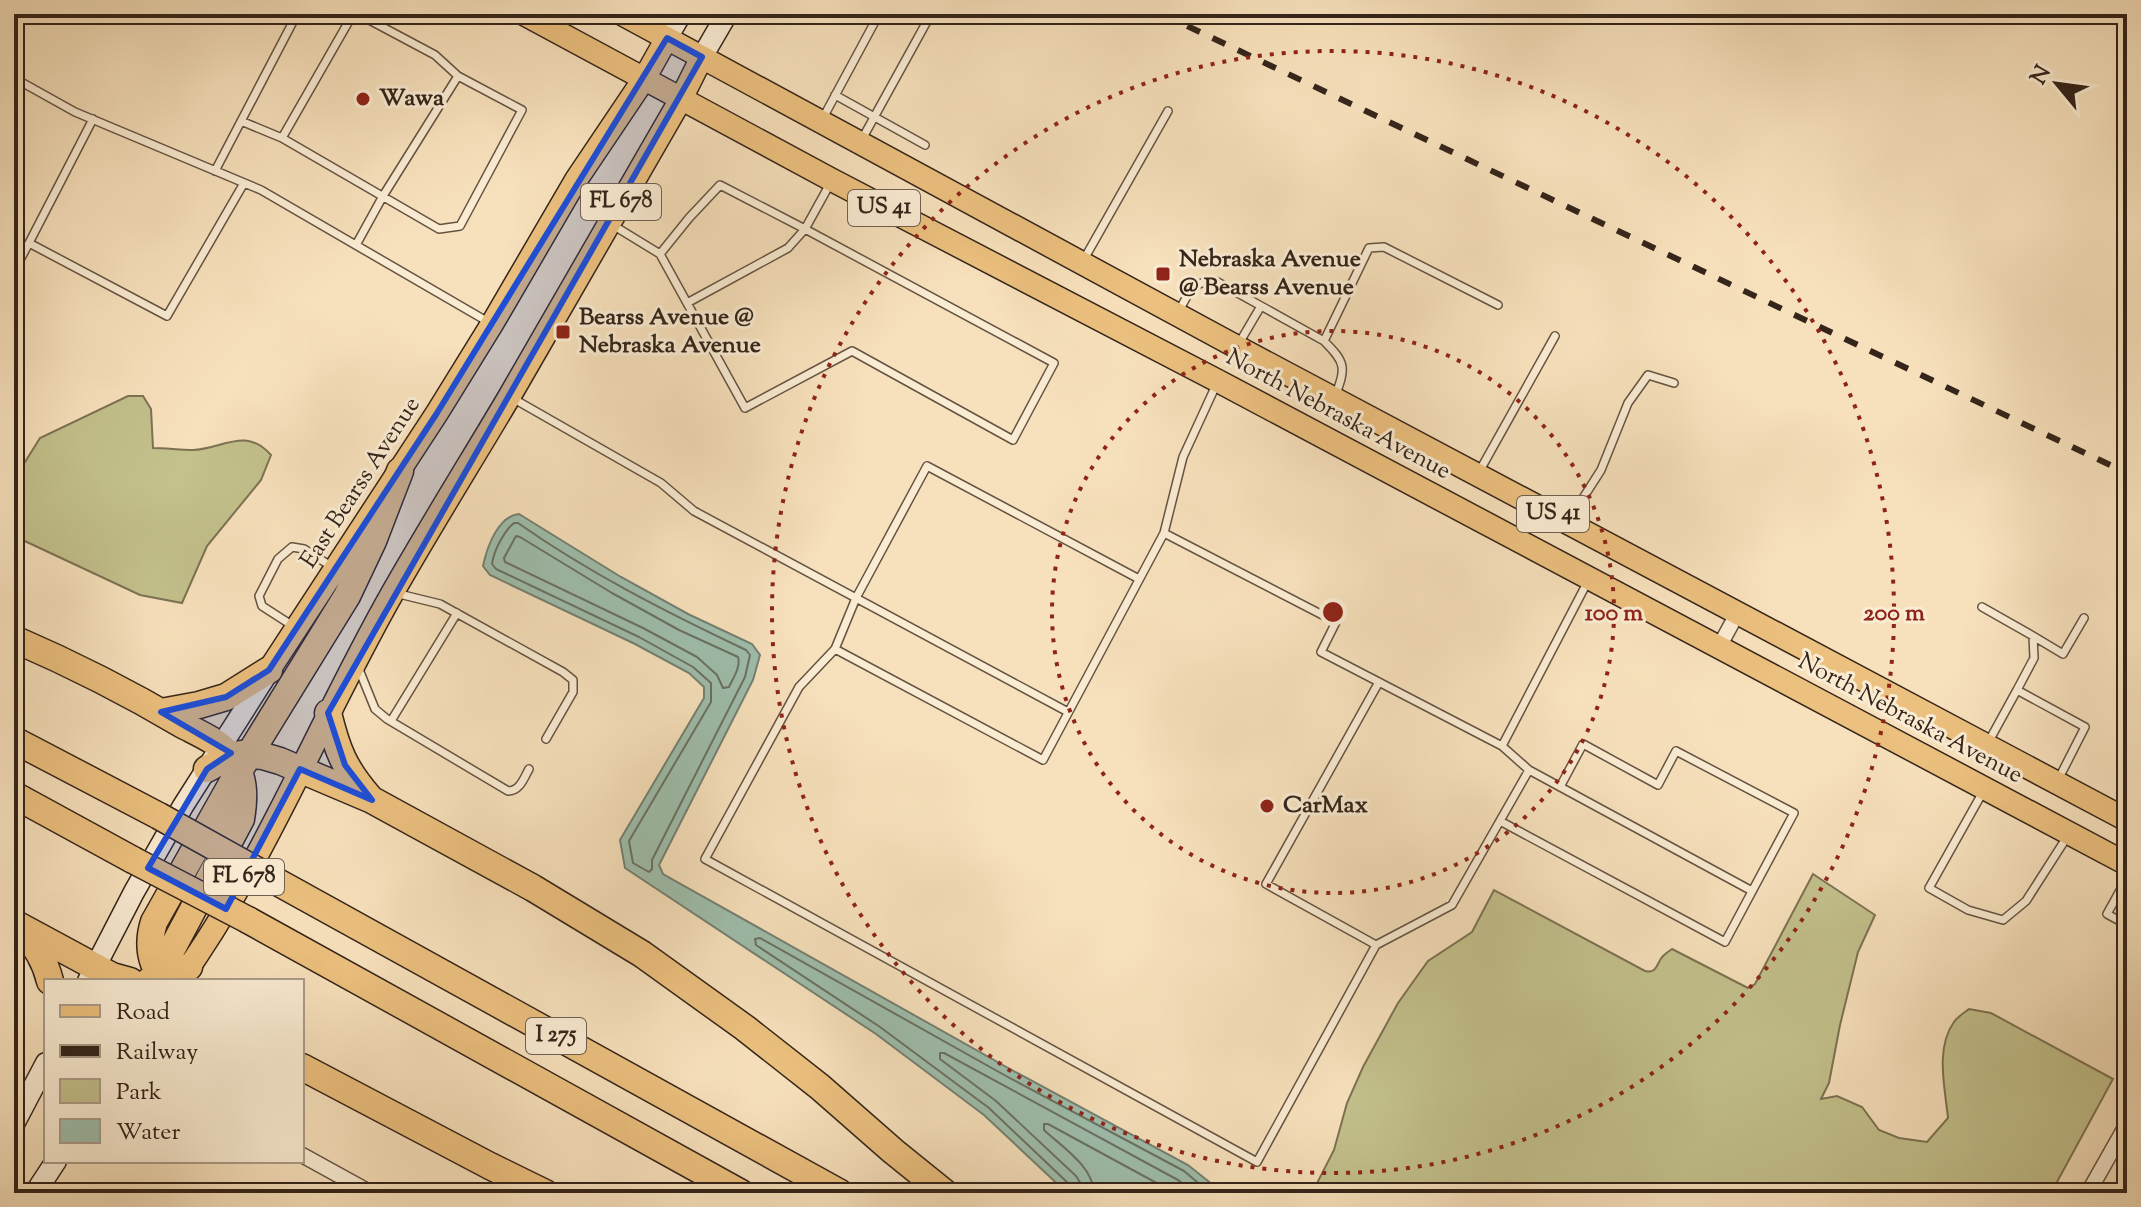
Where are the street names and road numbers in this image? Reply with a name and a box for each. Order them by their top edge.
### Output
road number: FL 678 [581,184,661,220]
road number: US 41 [848,190,920,226]
street label: North Nebraska Avenue [1220,341,1456,489]
street label: East Bearss Avenue [293,390,429,576]
road number: US 41 [1517,496,1589,532]
street label: North Nebraska Avenue [1792,645,2028,793]
road number: FL 678 [204,859,284,895]
road number: I 275 [526,1018,586,1054]

